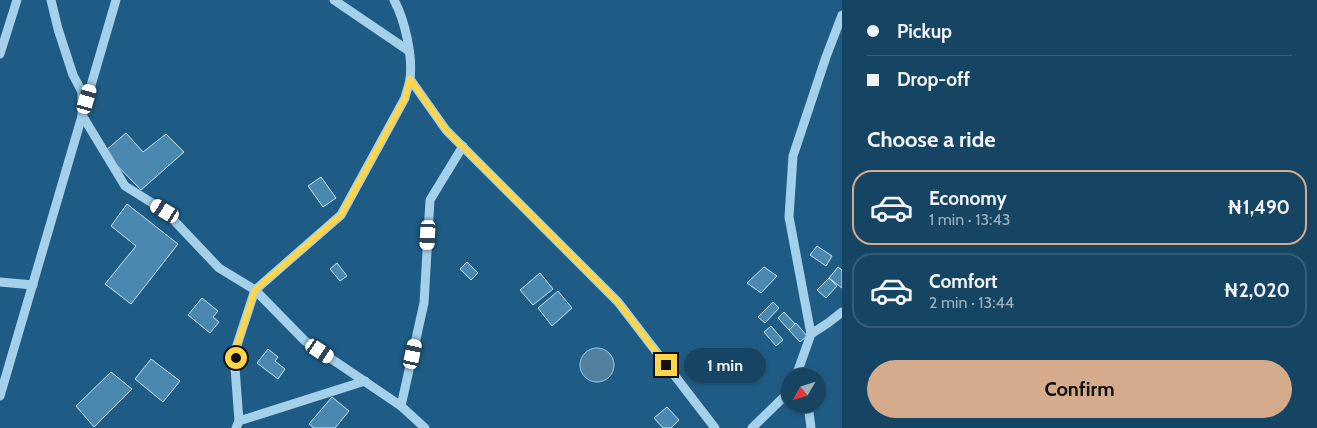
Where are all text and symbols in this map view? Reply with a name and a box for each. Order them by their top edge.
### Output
text: Pickup [897,20,952,43]
text: Drop-off [897,68,970,91]
car [75,83,98,115]
text: Choose a ride [867,126,996,153]
icon: car [869,185,914,230]
text: Economy [929,187,1007,210]
text: ₦1,490 [1227,196,1290,219]
car [148,197,181,225]
text: 1 min · 13:43 [929,210,1010,229]
car [419,220,436,250]
icon: car [869,268,914,313]
text: Comfort [929,270,998,293]
text: ₦2,020 [1223,279,1290,302]
text: 2 min · 13:44 [929,293,1014,312]
car [303,336,336,366]
car [402,338,423,370]
route start [225,347,247,369]
callout: 1 min [684,348,766,382]
route end [655,354,677,376]
text: 1 min [707,356,743,375]
button: Confirm [867,360,1292,418]
north arrow [781,368,826,412]
map controls [781,368,826,413]

